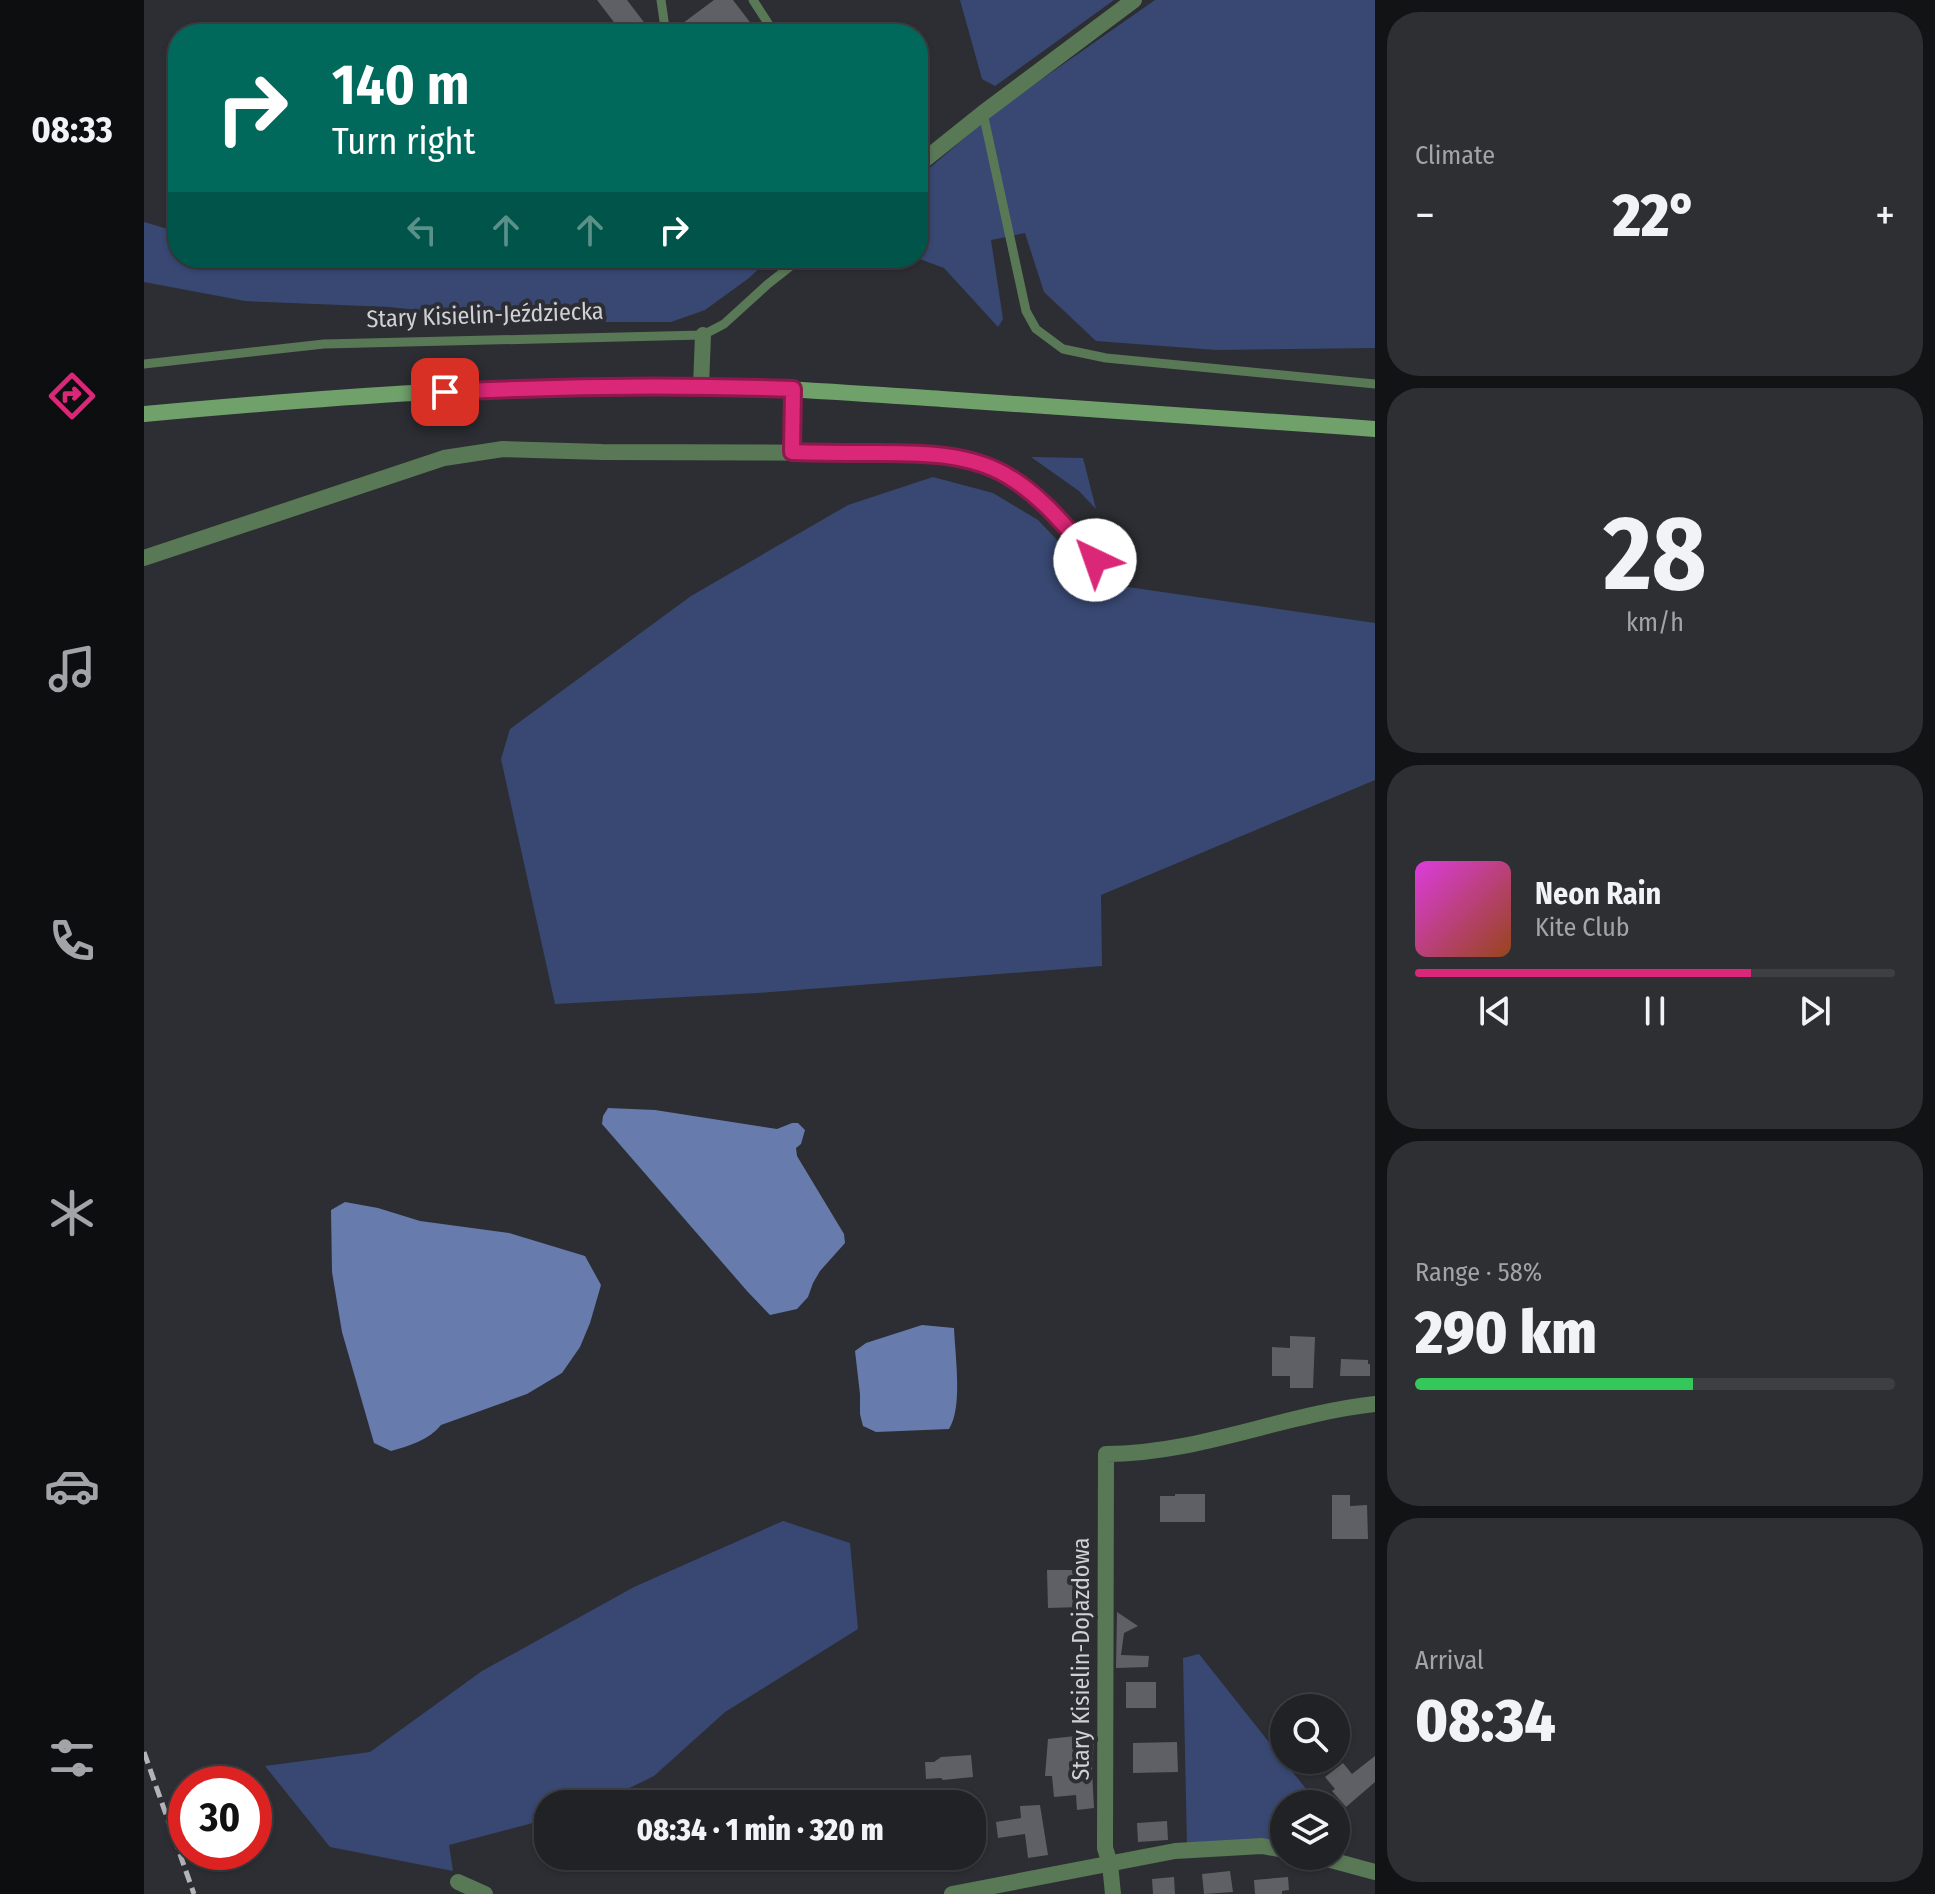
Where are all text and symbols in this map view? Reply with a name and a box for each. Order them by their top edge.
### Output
text: 140 m [332,52,469,119]
icon: right [200,56,304,160]
text: 08:33 [31,108,113,152]
text: Turn right [332,120,475,164]
text: Climate [1415,140,1495,171]
text: 22° [1613,180,1697,252]
text: − [1415,189,1435,242]
text: + [1875,189,1895,242]
icon: left [400,208,444,252]
icon: ahead [484,208,528,252]
icon: ahead [568,208,612,252]
icon: right [652,208,696,252]
street label: Stary Kisielin-Jeździecka [366,297,604,333]
pin [411,358,479,426]
icon: directions [44,368,100,424]
icon: arrive [423,370,467,414]
text: 28 [1603,492,1707,617]
position arrow [1053,518,1137,602]
text: km/h [1626,607,1684,638]
icon: music [44,641,100,697]
text: Neon Rain [1535,876,1661,912]
text: Kite Club [1535,912,1630,943]
icon: phone [44,913,100,969]
icon: previous [1473,989,1517,1033]
icon: pause [1633,989,1677,1033]
icon: next [1793,989,1837,1033]
icon: climate [44,1185,100,1241]
text: Range · 58% [1415,1257,1542,1288]
text: 290 km [1415,1297,1597,1369]
icon: car [44,1458,100,1514]
street label: Stary Kisielin-Dojazdowa [1067,1537,1095,1781]
text: Arrival [1415,1645,1484,1676]
text: 08:34 [1415,1685,1556,1757]
map controls [1270,1694,1350,1870]
button: search [1270,1694,1350,1774]
icon: filters [44,1730,100,1786]
speed limit sign: 30 [168,1766,272,1870]
button: layers [1270,1790,1350,1870]
text: 08:34 · 1 min · 320 m [636,1812,884,1848]

